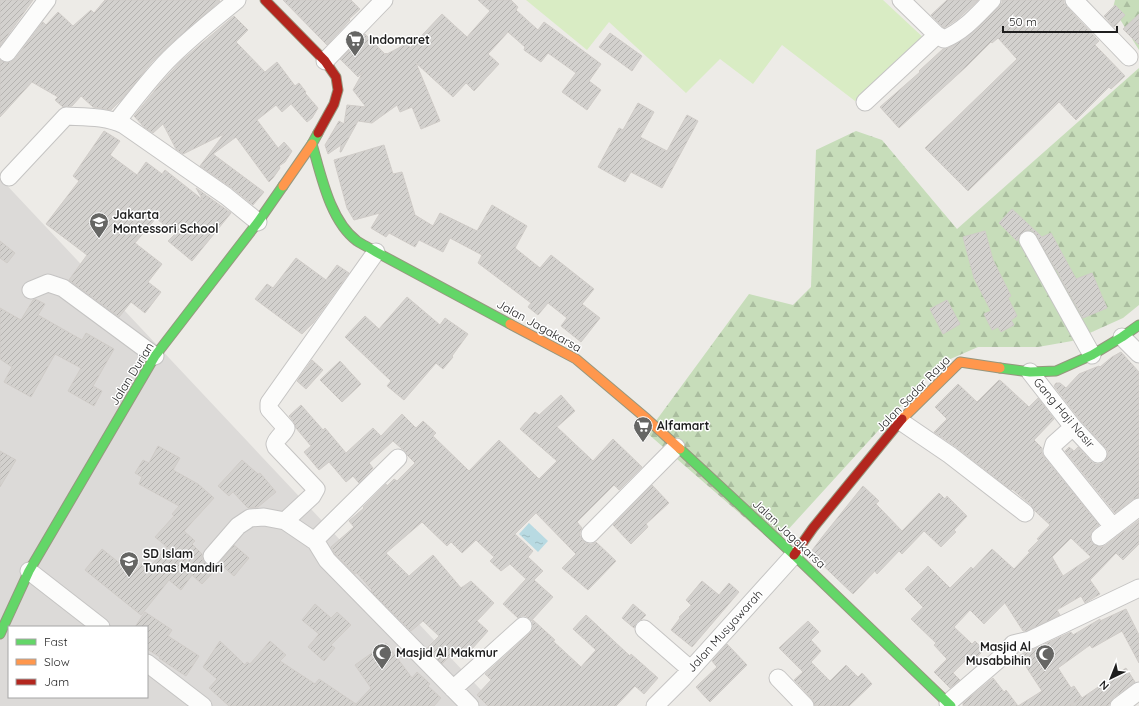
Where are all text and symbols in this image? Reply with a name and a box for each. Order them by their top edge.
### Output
scale bar [1003,8,1117,34]
text: 50 m [1009,14,1037,29]
supermarket icon: Indomaret [344,29,366,57]
place label: Indomaret [369,32,430,47]
place label: Jakarta Montessori School [113,207,219,236]
school or university icon: Jakarta Montessori School [88,211,110,239]
street label: Jalan Jagakarsa [494,296,584,355]
street label: Jalan Durian [106,340,157,408]
street label: Jalan Sadar Raya [872,352,953,435]
street label: Gang Haji Nasir [1031,374,1098,451]
supermarket icon: Alfamart [632,415,654,443]
place label: Alfamart [657,418,709,433]
street label: Jalan Jagakarsa [750,496,829,571]
place label: SD Islam Tunas Mandiri [143,546,223,575]
school or university icon: SD Islam Tunas Mandiri [118,550,140,578]
street label: Jalan Musyawarah [684,586,766,675]
legend [8,626,148,698]
text: Fast [44,634,68,649]
place label: Masjid Al Musabbihin [966,639,1031,668]
mosque icon: Masjid Al Makmur [371,642,393,670]
mosque icon: Masjid Al Musabbihin [1034,643,1056,671]
place label: Masjid Al Makmur [396,645,498,660]
text: Slow [44,654,70,669]
north arrow [1091,658,1131,698]
text: Jam [44,674,69,689]
text: N [1096,677,1112,693]

